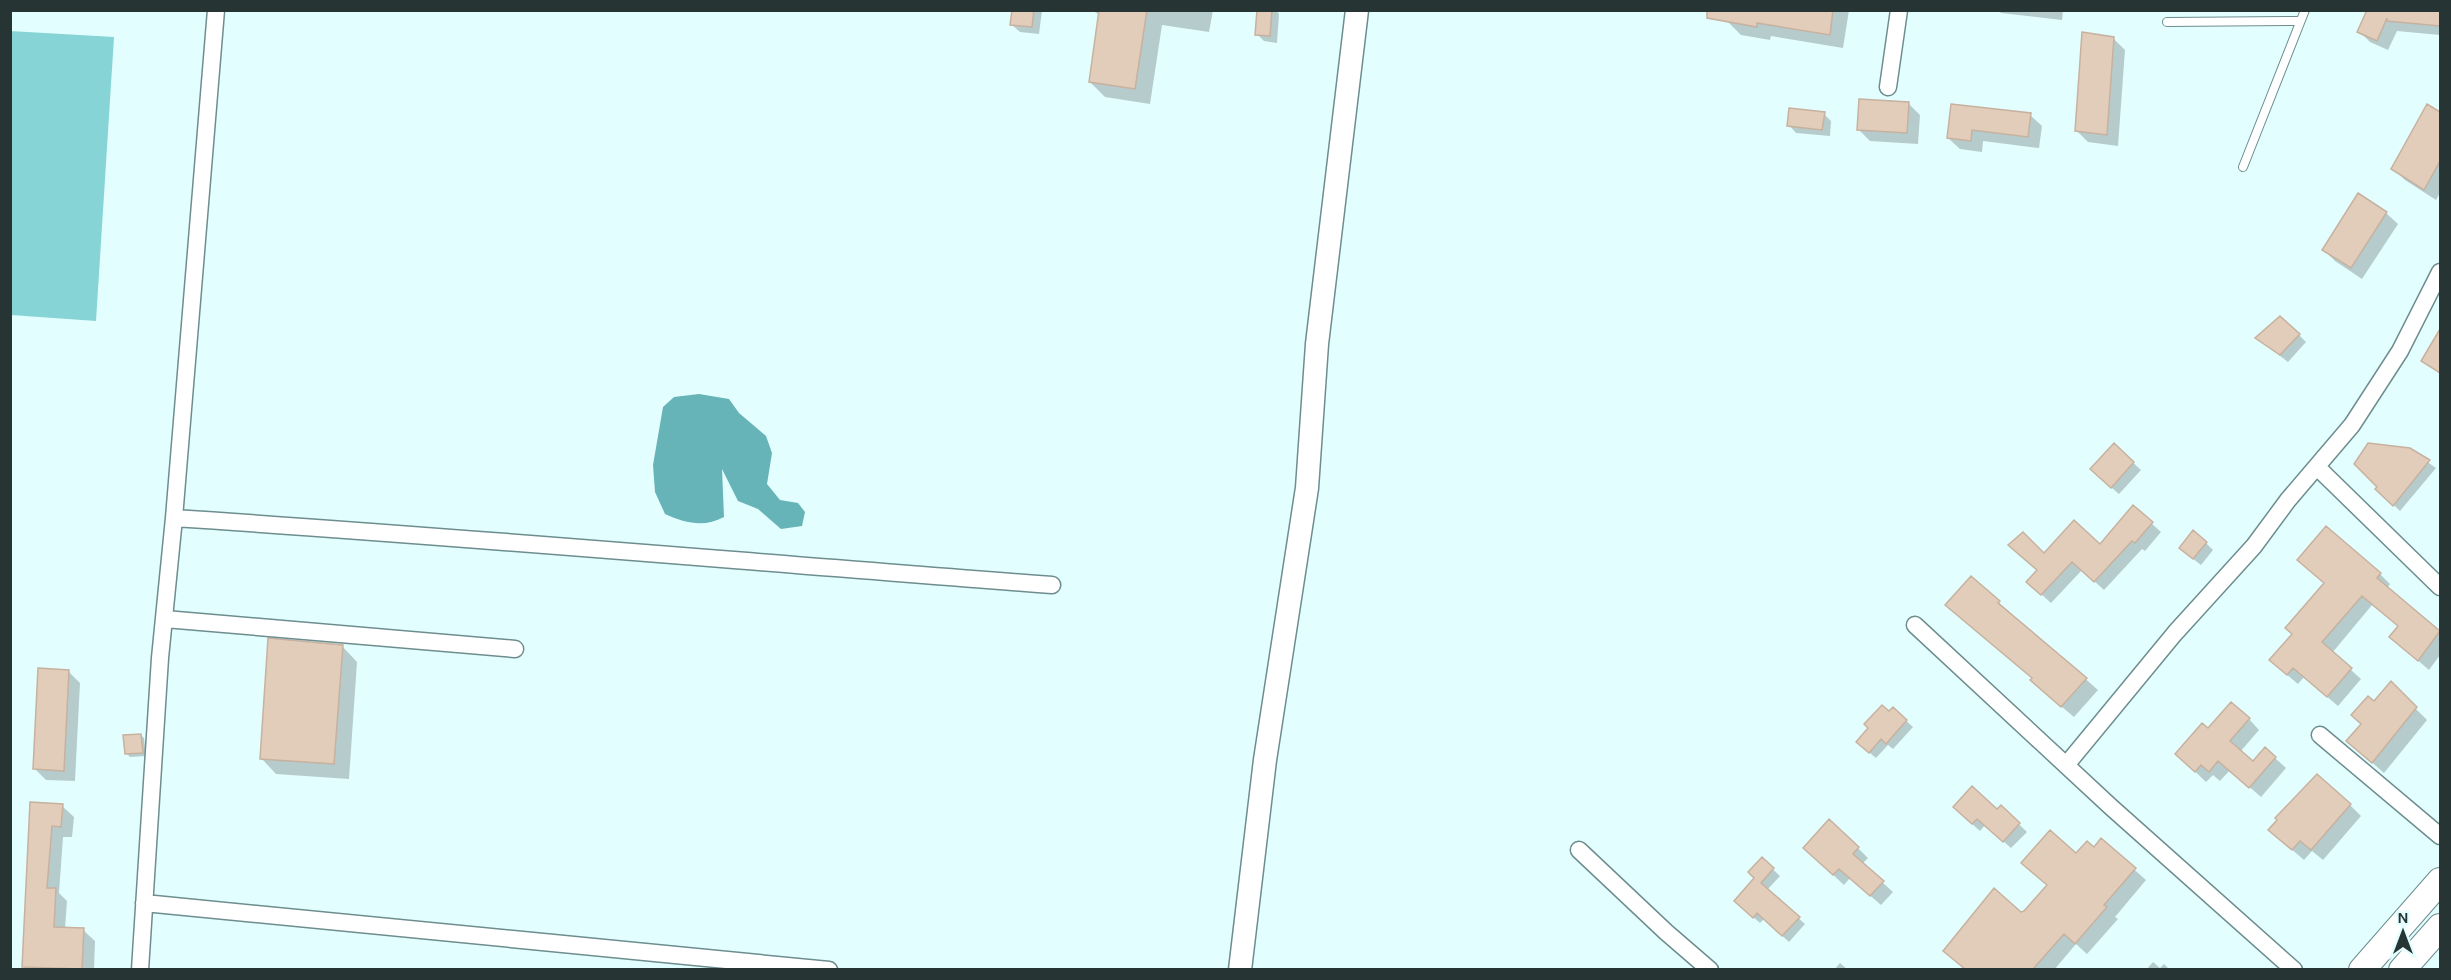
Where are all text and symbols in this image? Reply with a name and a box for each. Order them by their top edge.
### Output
north arrow [2373,902,2433,962]
text: N [2397,908,2409,927]

